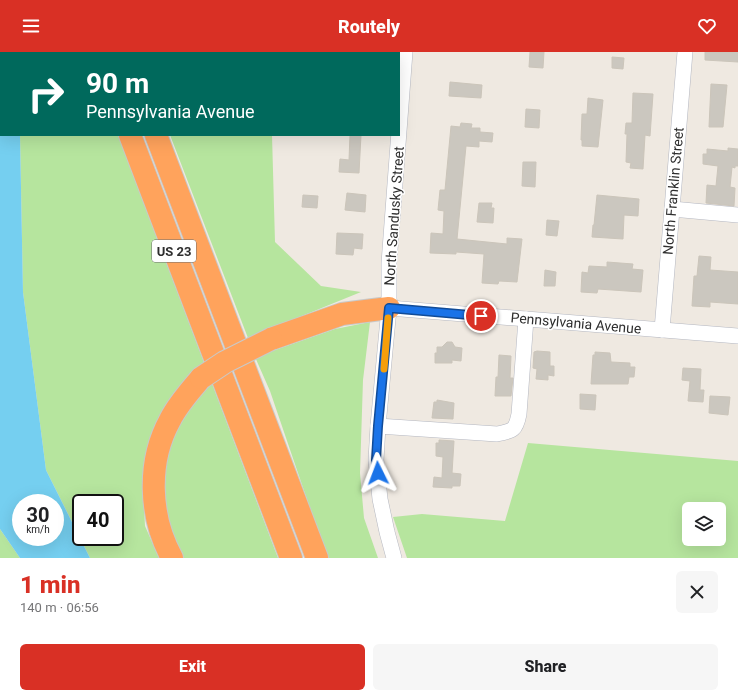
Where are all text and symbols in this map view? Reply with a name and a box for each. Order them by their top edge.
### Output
icon: menu [20,15,42,37]
icon: heart [696,15,718,37]
text: Routely [338,16,400,37]
text: 90 m [86,67,149,100]
icon: right [20,68,72,120]
text: Pennsylvania Avenue [86,101,255,122]
street label: North Franklin Street [659,126,687,256]
street label: North Sandusky Street [381,145,407,286]
road number: US 23 [152,240,196,262]
pin [464,299,498,333]
icon: arrive [470,305,492,327]
street label: Pennsylvania Avenue [510,309,642,337]
position arrow [357,452,399,494]
speed limit sign: 40 [72,494,124,546]
map controls [682,502,726,546]
button: layers [682,502,726,546]
text: 30 [27,503,49,527]
text: km/h [26,524,50,535]
text: 1 min [20,571,81,599]
button: close [676,571,718,613]
text: 140 m · 06:56 [20,600,99,615]
button: Exit [20,644,365,690]
button: Share [373,644,718,690]

